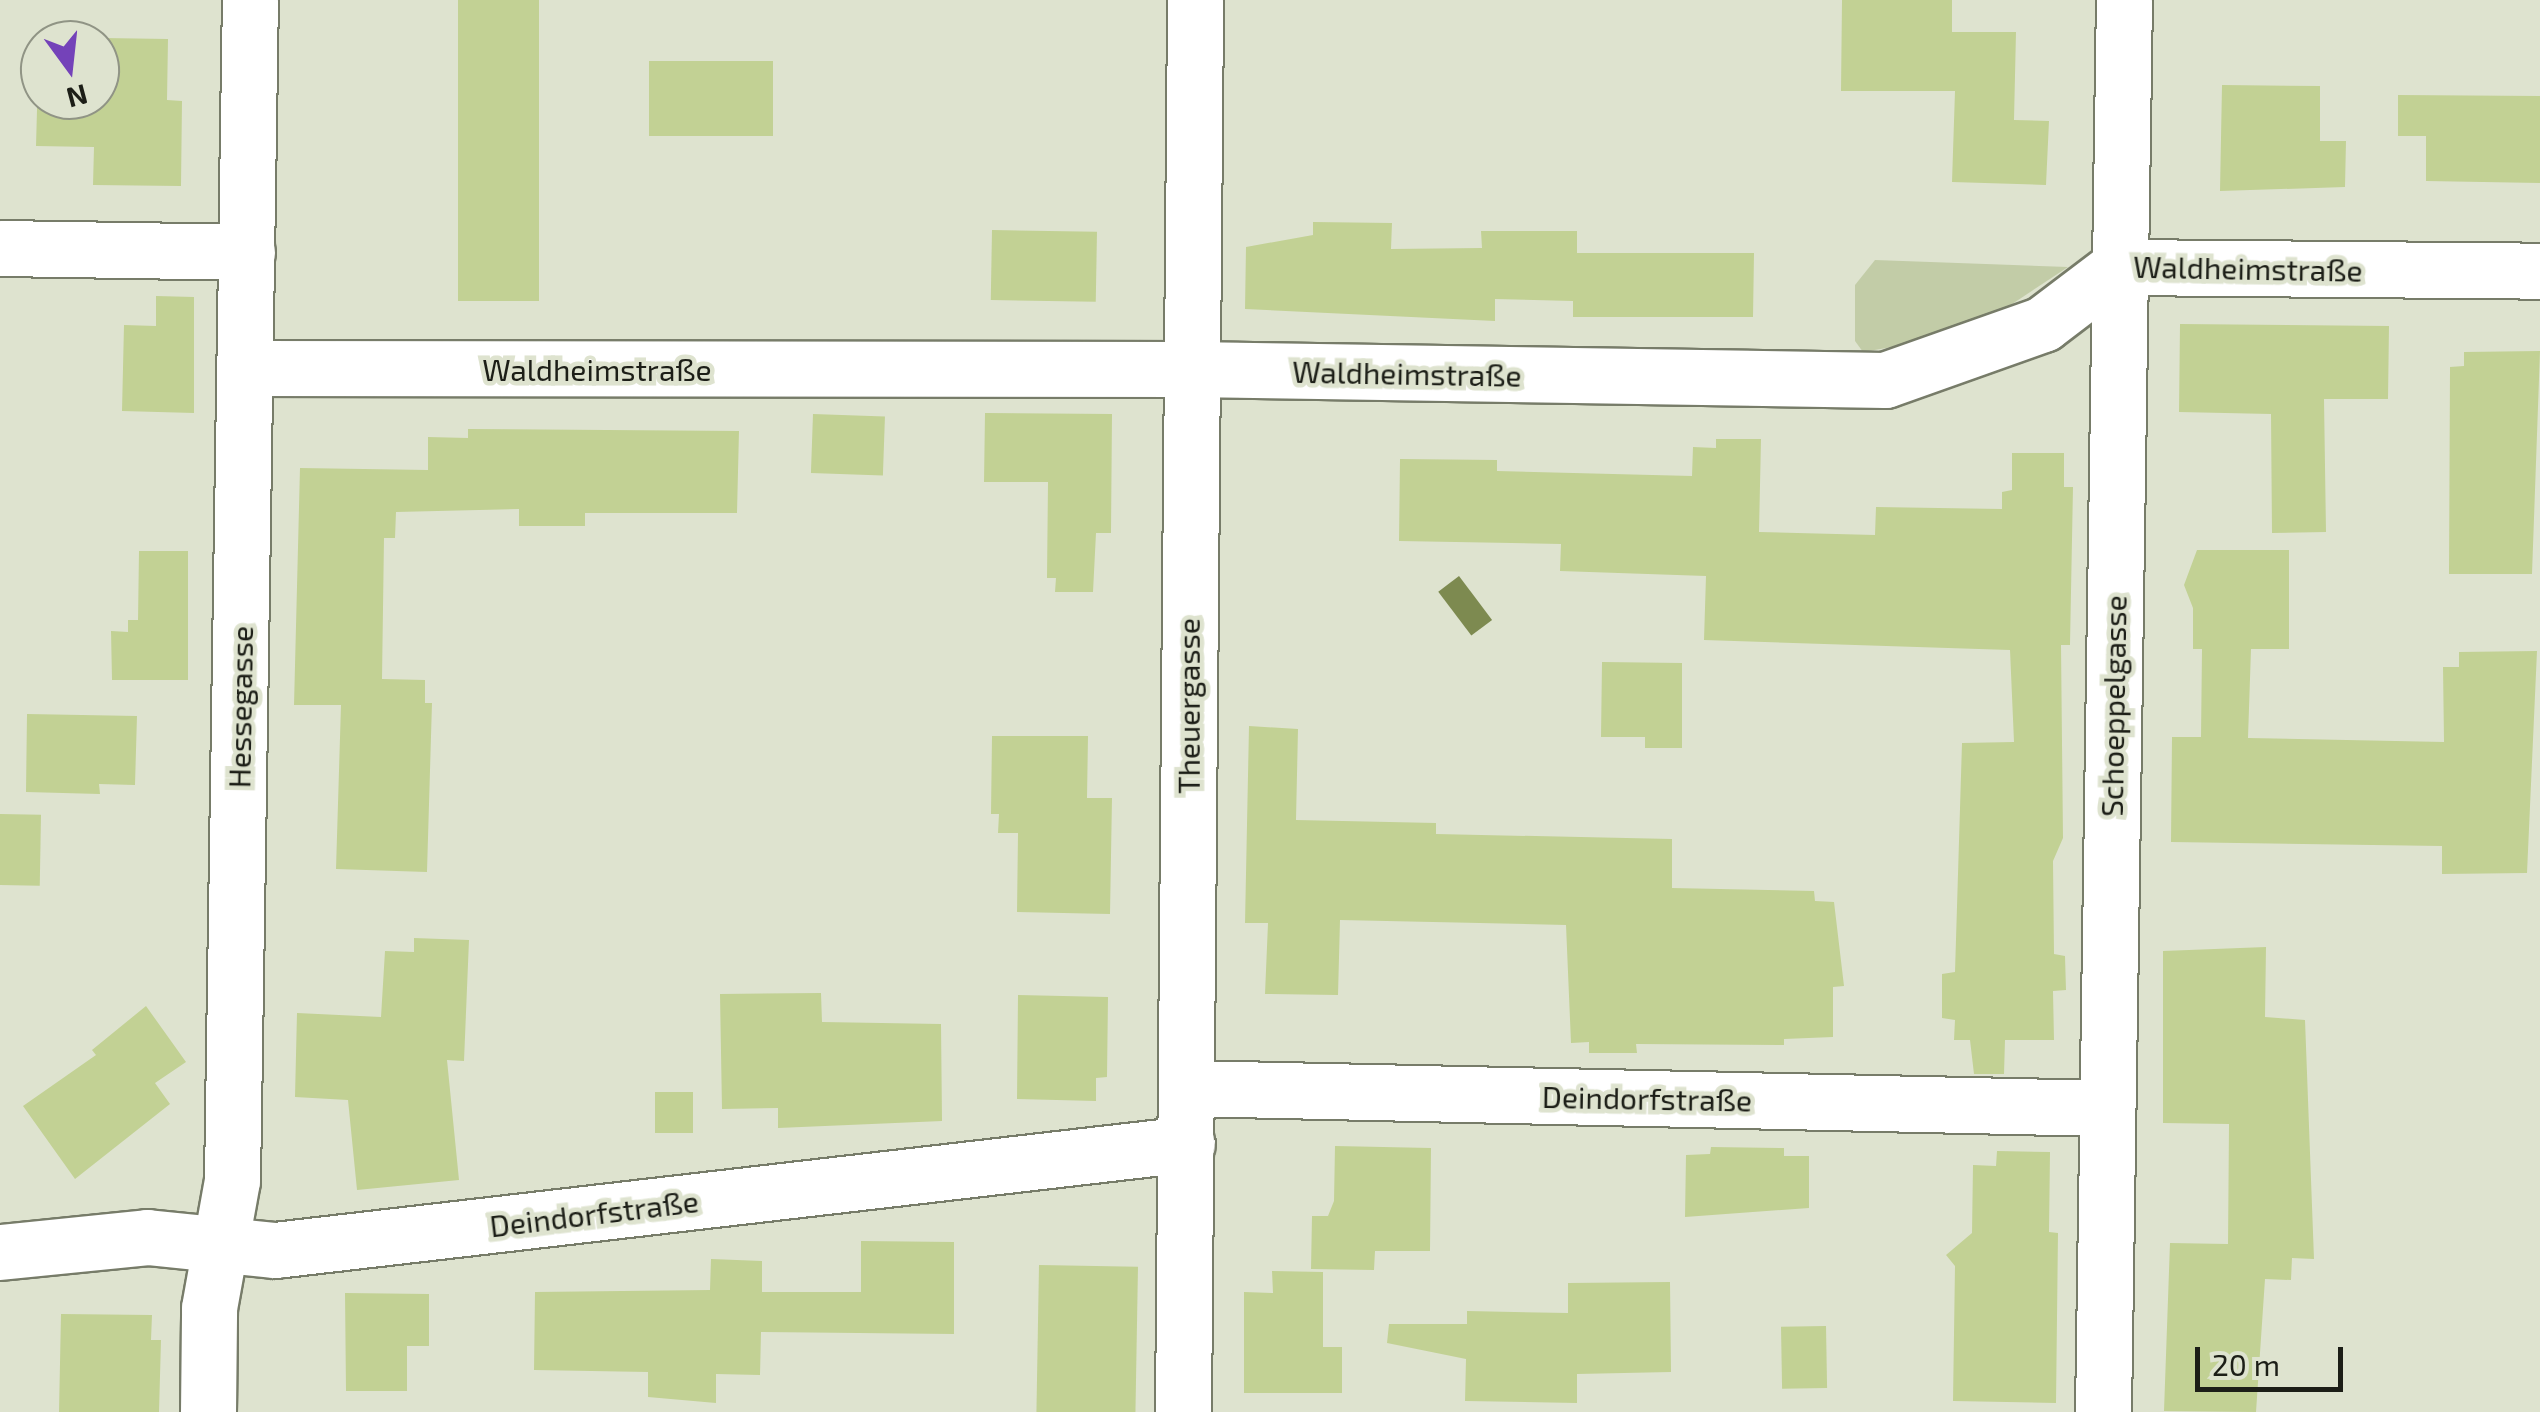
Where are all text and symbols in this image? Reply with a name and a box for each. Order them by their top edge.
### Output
north arrow [20,20,120,120]
text: N [63,78,91,116]
street label: Waldheimstraße [2133,248,2363,288]
street label: Waldheimstraße [482,351,712,387]
street label: Waldheimstraße [1292,353,1522,393]
street label: Schoeppelgasse [2093,595,2133,817]
street label: Theuergasse [1170,618,1206,794]
street label: Hessegasse [221,626,259,788]
street label: Deindorfstraße [1542,1078,1752,1118]
street label: Deindorfstraße [488,1182,700,1244]
scale bar [2200,1327,2348,1389]
text: 20 m [2212,1346,2280,1382]

